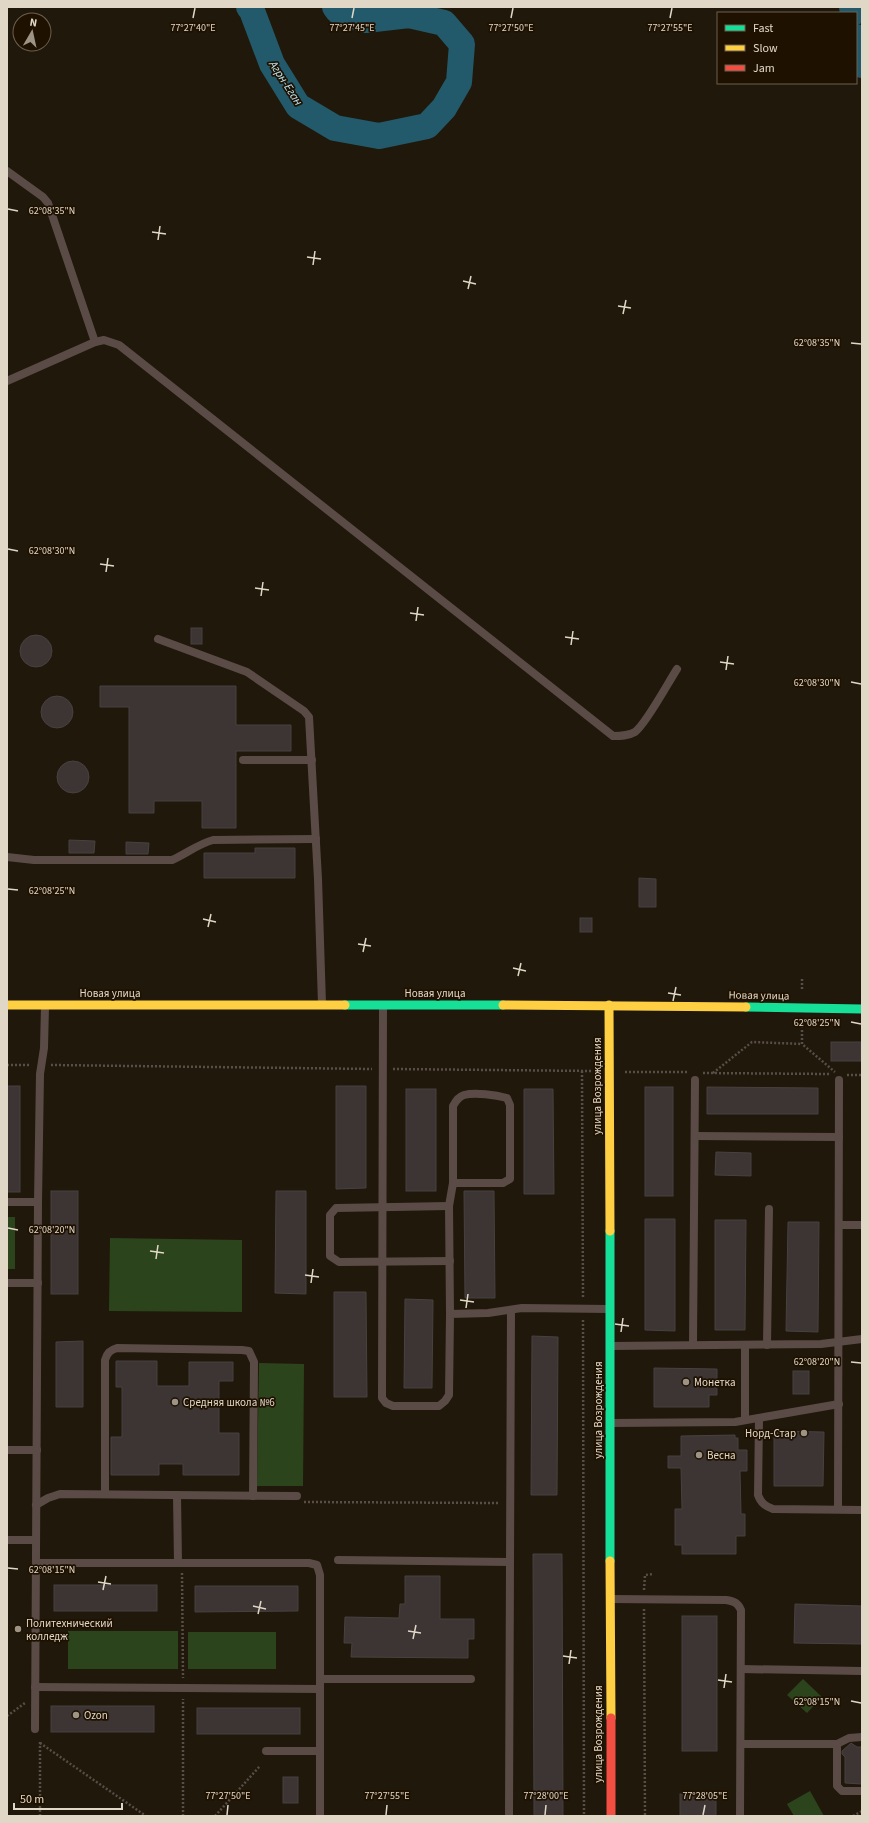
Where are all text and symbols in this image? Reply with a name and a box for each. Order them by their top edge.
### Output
north arrow [12,12,52,52]
legend [717,12,857,84]
text: N [29,15,38,31]
text: Fast [753,20,773,37]
text: 77°27'40"E [170,21,216,35]
text: 77°27'45"E [329,21,375,35]
text: 77°27'50"E [488,21,534,35]
text: 77°27'55"E [647,21,693,35]
text: Slow [753,40,778,57]
water label: Агрн-Еган [264,57,307,110]
text: Jam [753,60,775,77]
text: 62°08'35"N [29,204,75,218]
text: 62°08'35"N [794,336,840,350]
text: 62°08'30"N [29,544,75,558]
text: 62°08'30"N [794,676,840,690]
text: 62°08'25"N [29,884,75,898]
street label: Новая улица [80,986,140,1001]
street label: Новая улица [405,986,465,1001]
street label: Новая улица [728,987,790,1004]
text: 62°08'25"N [794,1016,840,1030]
street label: улица Возрождения [590,1037,605,1135]
text: 62°08'20"N [29,1223,75,1237]
text: 62°08'20"N [794,1355,840,1369]
street label: улица Возрождения [591,1361,606,1459]
place label: Монетка [694,1375,735,1390]
marker: Монетка [681,1377,691,1387]
place label: Средняя школа №6 [183,1395,275,1410]
marker: Средняя школа №6 [170,1397,180,1407]
place label: Норд-Стар [745,1426,796,1441]
marker: Норд-Стар [799,1428,809,1438]
place label: Весна [707,1448,736,1463]
marker: Весна [694,1450,704,1460]
text: 62°08'15"N [29,1563,75,1577]
place label: Политехнический колледж [26,1616,113,1644]
marker: Политехнический колледж [13,1624,23,1634]
street label: улица Возрождения [591,1685,606,1783]
text: 62°08'15"N [794,1695,840,1709]
place label: Ozon [84,1708,108,1723]
marker: Ozon [71,1710,81,1720]
scale bar [14,1785,122,1811]
text: 77°27'50"E [205,1789,251,1803]
text: 77°27'55"E [364,1789,410,1803]
text: 77°28'00"E [523,1789,569,1803]
text: 77°28'05"E [682,1789,728,1803]
text: 50 m [20,1791,44,1808]

